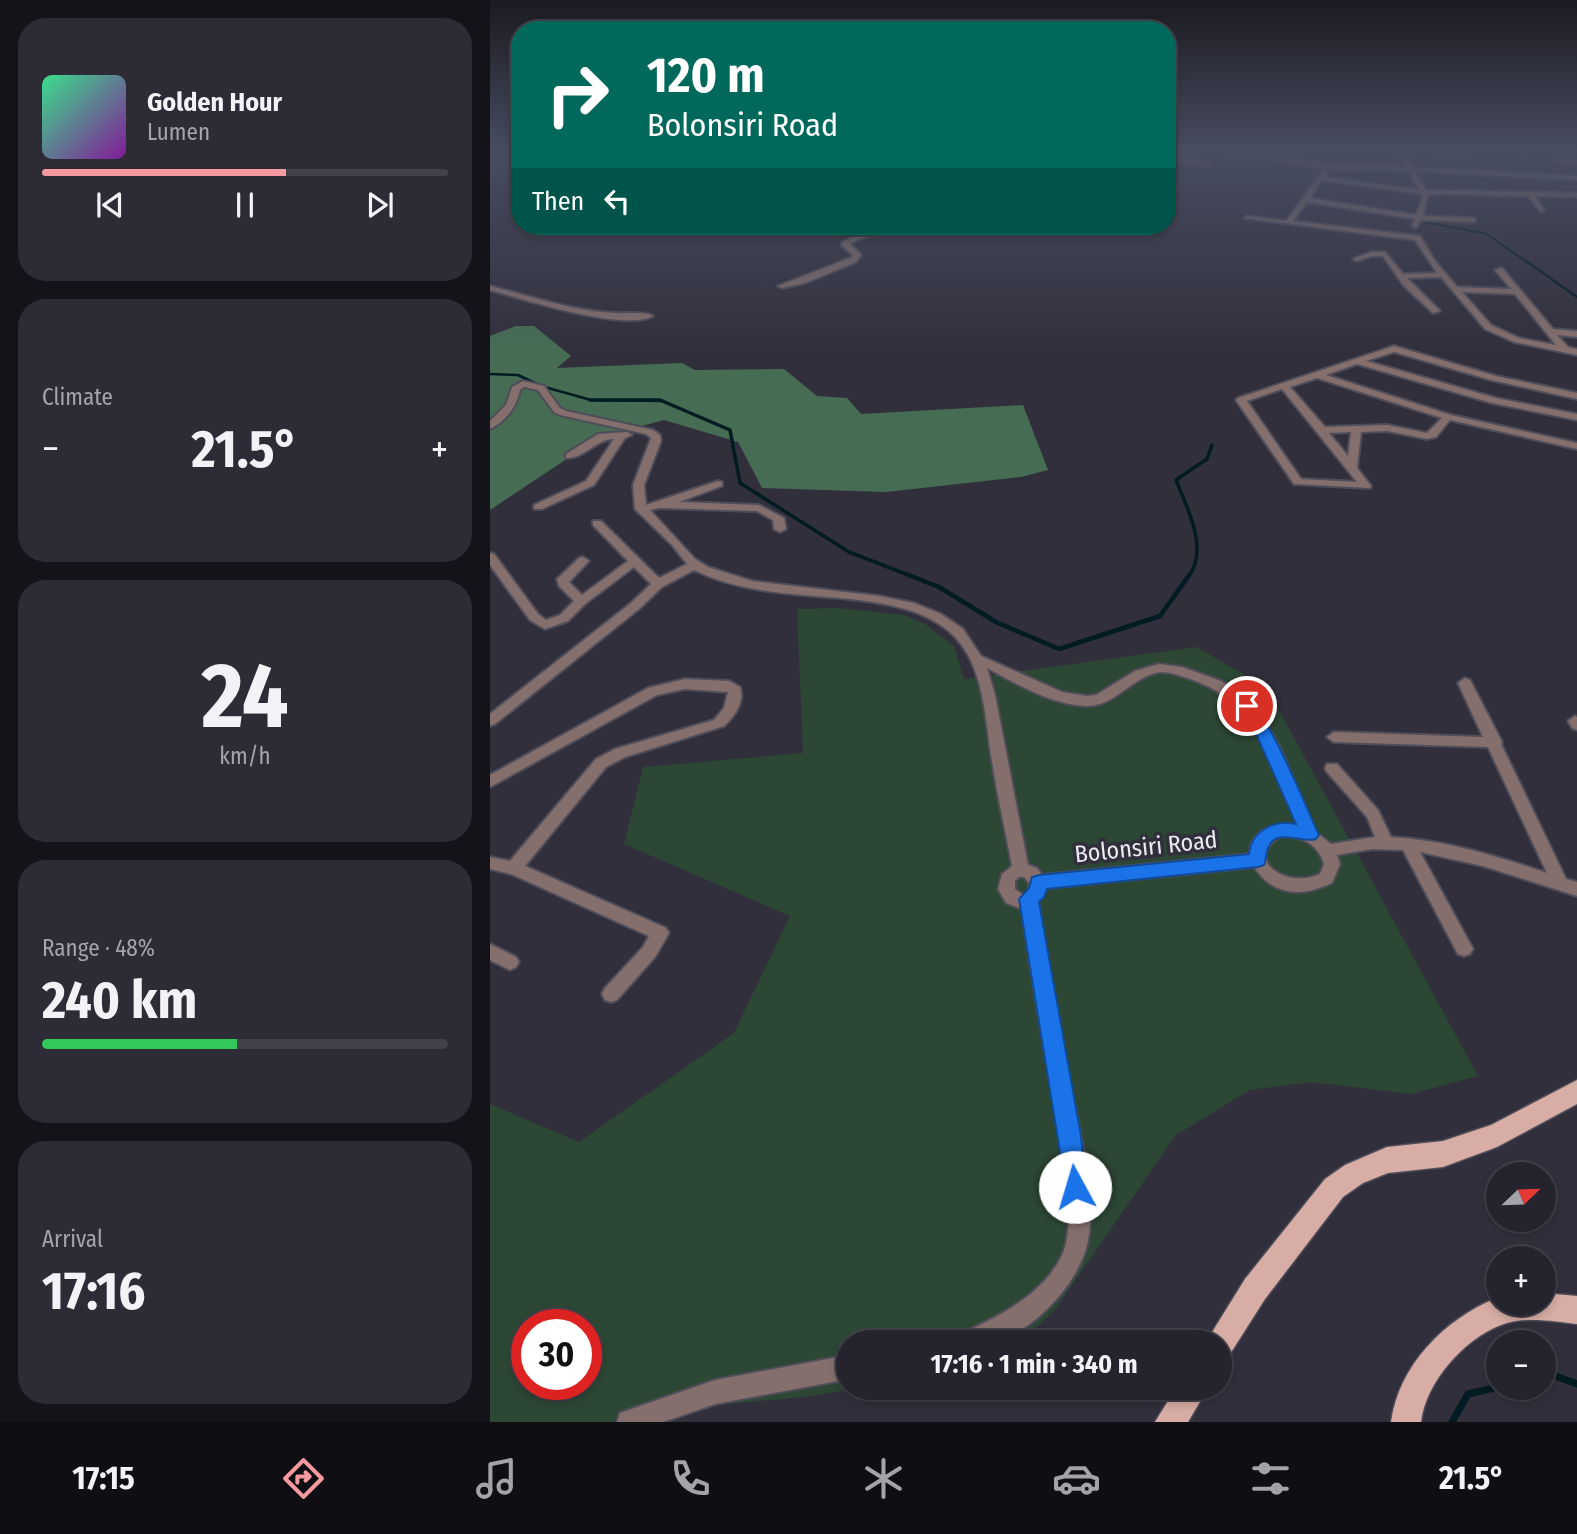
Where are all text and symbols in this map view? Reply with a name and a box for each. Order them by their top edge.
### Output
text: 120 m [647,46,765,105]
icon: right [532,49,623,140]
text: Golden Hour [147,87,282,118]
text: Bolonsiri Road [647,106,838,144]
text: Lumen [147,118,210,146]
icon: left [598,182,636,220]
icon: previous [91,186,129,224]
icon: pause [226,186,264,224]
icon: next [361,186,399,224]
text: Then [532,186,584,217]
text: Climate [42,383,113,411]
text: 21.5° [191,418,298,481]
text: − [42,426,59,472]
text: + [431,426,448,472]
text: 24 [201,642,289,751]
pin [1217,676,1277,736]
icon: arrive [1228,687,1266,725]
text: km/h [219,742,271,770]
street label: Bolonsiri Road [1073,826,1219,868]
text: Range · 48% [42,934,155,962]
text: 240 km [42,969,197,1032]
position arrow [1038,1150,1112,1224]
north arrow [1486,1162,1556,1232]
map controls [1486,1162,1556,1400]
text: Arrival [42,1225,103,1253]
button: + [1486,1246,1556,1316]
text: 17:16 [42,1260,145,1323]
speed limit sign: 30 [511,1309,602,1400]
button: − [1486,1330,1556,1400]
text: 17:16 · 1 min · 340 m [931,1349,1137,1380]
icon: directions [279,1454,328,1503]
icon: music [472,1454,521,1503]
icon: phone [666,1454,715,1503]
icon: climate [859,1454,908,1503]
icon: car [1052,1454,1101,1503]
icon: filters [1246,1454,1295,1503]
text: 17:15 [72,1459,135,1497]
text: 21.5° [1439,1459,1505,1497]

